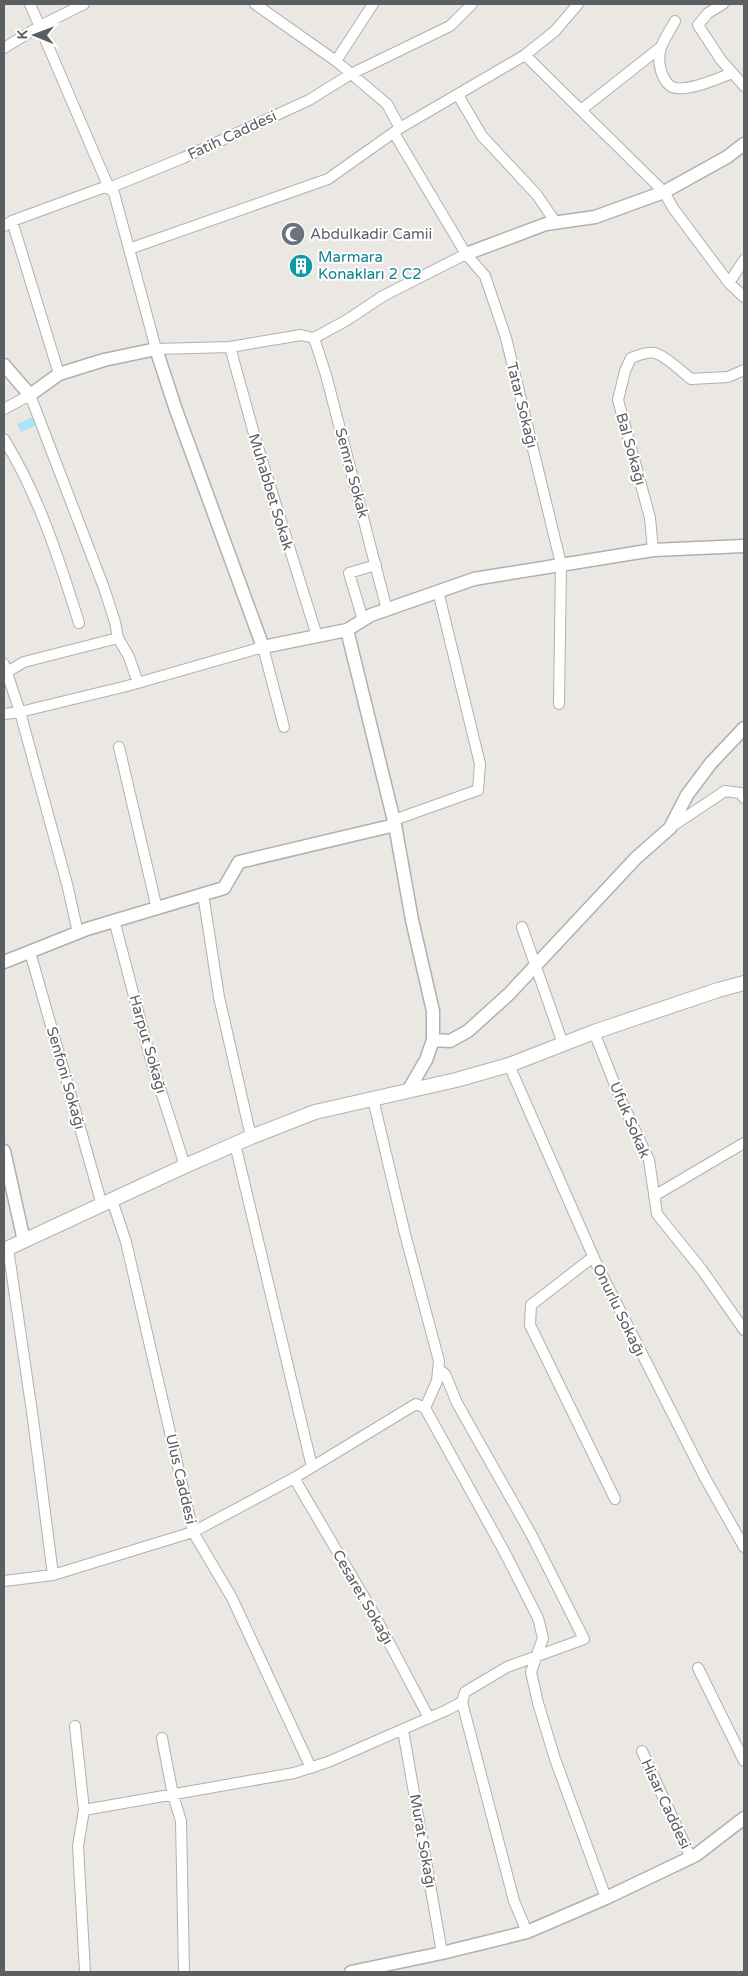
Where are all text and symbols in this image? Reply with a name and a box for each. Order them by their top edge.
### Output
north arrow [10,10,60,60]
text: K [14,29,31,40]
street label: Fatih Caddesi [185,107,279,163]
mosque icon: Abdulkadir Camii [280,221,306,247]
place label: Abdulkadir Camii [310,225,432,243]
place label: Marmara Konakları 2 C2 [318,248,422,283]
building icon: Marmara Konakları 2 C2 [288,253,314,279]
street label: Tatar Sokağı [503,360,541,450]
street label: Bal Sokağı [612,411,650,487]
street label: Semra Sokak [331,426,373,520]
street label: Muhabbet Sokak [245,431,297,553]
street label: Harput Sokağı [125,993,171,1095]
street label: Senfoni Sokağı [43,1025,89,1131]
street label: Ufuk Sokak [606,1079,654,1161]
street label: Onurlu Sokağı [589,1261,649,1359]
street label: Ulus Caddesi [162,1432,200,1526]
street label: Cesaret Sokağı [329,1547,397,1647]
street label: Hisar Caddesi [637,1756,695,1852]
street label: Murat Sokağı [406,1793,440,1889]

